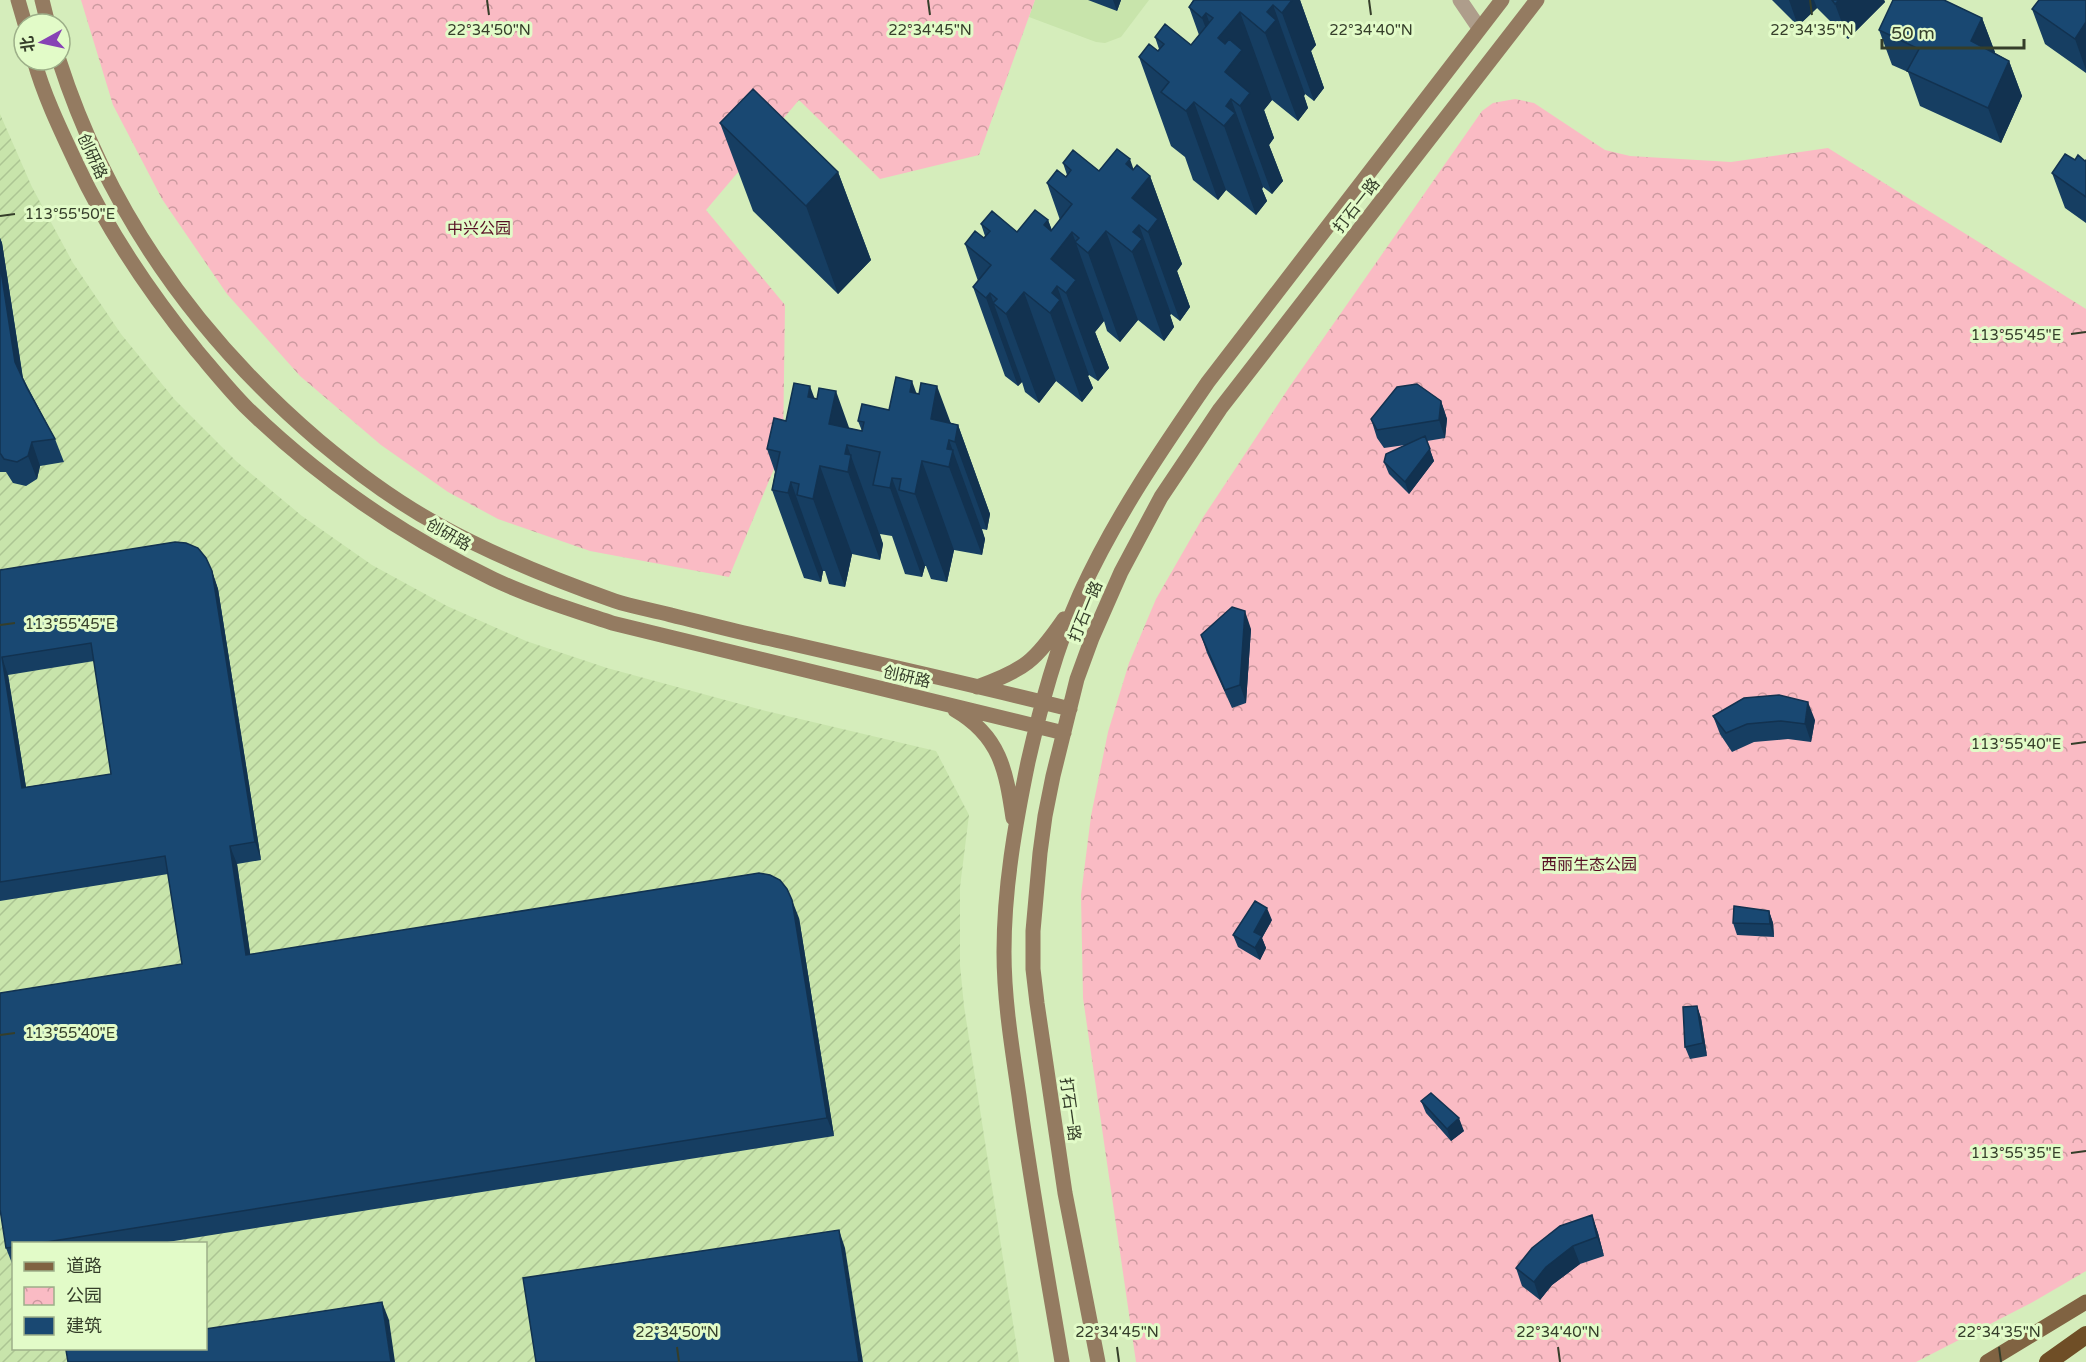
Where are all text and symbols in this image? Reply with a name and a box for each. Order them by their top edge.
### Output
north arrow [12,12,72,72]
scale bar [1882,12,2024,50]
text: 22°34'50"N [447,21,531,39]
text: 22°34'45"N [888,21,972,39]
text: 22°34'40"N [1329,21,1413,39]
text: 22°34'35"N [1770,21,1854,39]
text: 50 m [1891,22,1935,44]
text: 北 [17,35,39,53]
street label: 创研路 [73,130,111,182]
street label: 打石一路 [1329,174,1384,237]
text: 113°55'50"E [25,205,115,223]
park label: 中兴公园 [447,219,511,239]
text: 113°55'45"E [1971,326,2061,344]
street label: 创研路 [423,514,474,555]
street label: 打石一路 [1065,578,1107,645]
text: 113°55'45"E [25,615,115,633]
street label: 创研路 [881,662,932,692]
text: 113°55'40"E [1971,735,2061,753]
park label: 西丽生态公园 [1541,855,1637,875]
text: 113°55'40"E [25,1024,115,1042]
street label: 打石一路 [1056,1076,1084,1142]
text: 113°55'35"E [1971,1144,2061,1162]
legend [12,1242,207,1350]
text: 道路 [66,1255,102,1277]
text: 公园 [66,1285,102,1307]
text: 建筑 [66,1315,102,1337]
text: 22°34'50"N [635,1323,719,1341]
text: 22°34'45"N [1075,1323,1159,1341]
text: 22°34'40"N [1516,1323,1600,1341]
text: 22°34'35"N [1957,1323,2041,1341]

